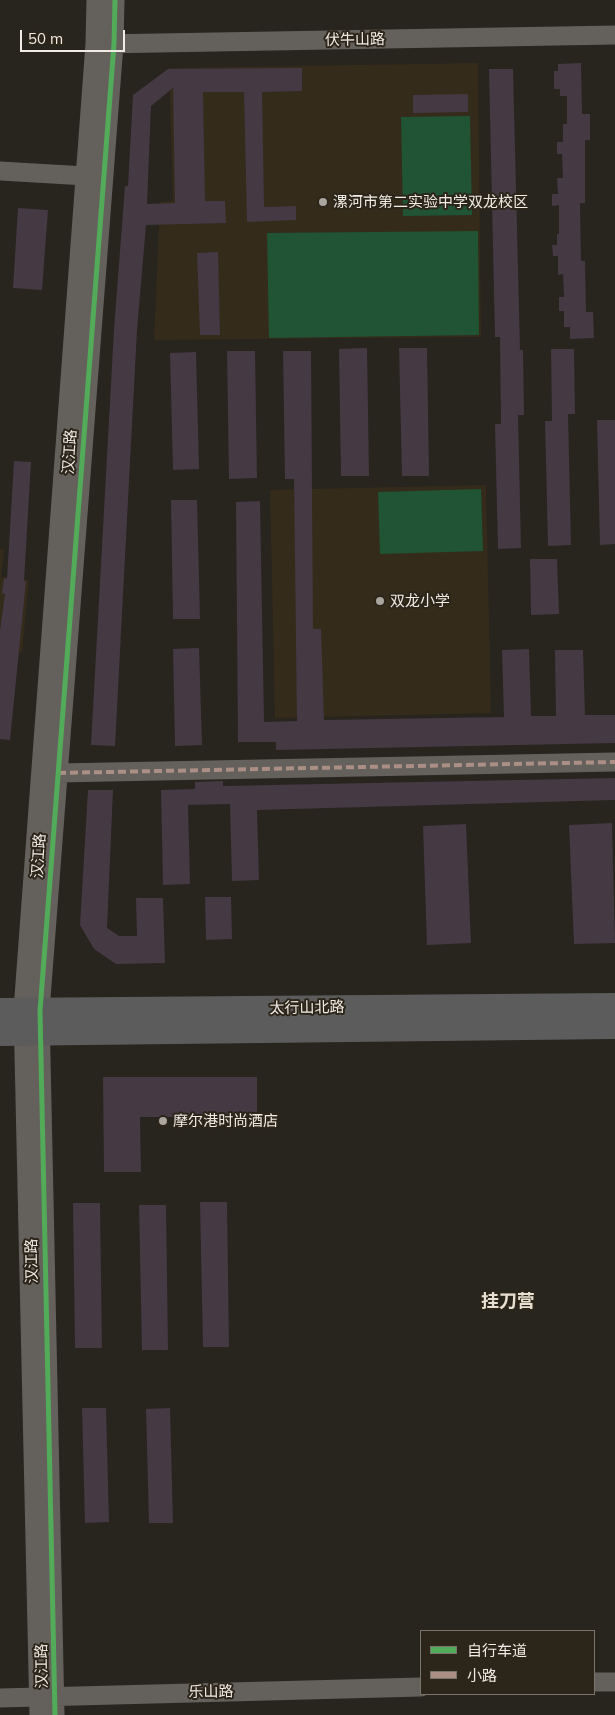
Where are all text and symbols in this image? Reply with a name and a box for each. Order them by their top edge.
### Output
scale bar [22,20,128,52]
text: 50 m [28,29,63,48]
street label: 伏牛山路 [325,30,385,50]
place label: 漯河市第二实验中学双龙校区 [333,193,528,211]
marker: 漯河市第二实验中学双龙校区 [317,196,329,208]
street label: 汉江路 [59,429,81,475]
place label: 双龙小学 [390,592,450,610]
marker: 双龙小学 [374,595,386,607]
street label: 汉江路 [28,833,50,879]
street label: 太行山北路 [269,998,345,1018]
place label: 摩尔港时尚酒店 [173,1112,278,1130]
marker: 摩尔港时尚酒店 [157,1115,169,1127]
street label: 汉江路 [23,1238,41,1284]
district label: 挂刀营 [481,1291,535,1313]
legend [420,1630,595,1695]
text: 自行车道 [467,1641,527,1660]
street label: 汉江路 [33,1643,51,1689]
text: 小路 [467,1666,497,1685]
street label: 乐山路 [188,1683,234,1701]

